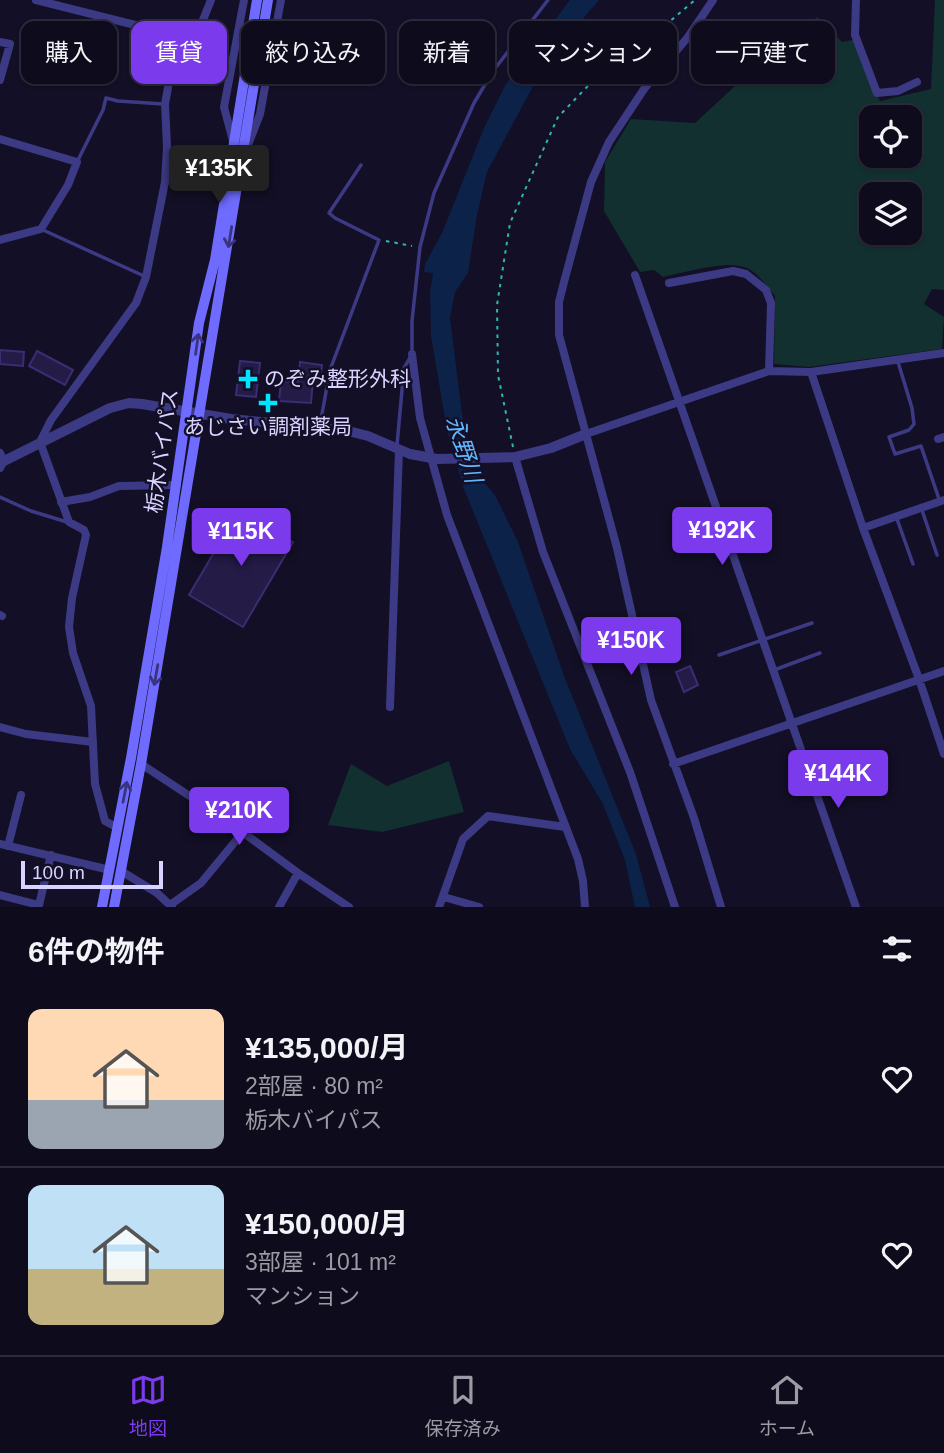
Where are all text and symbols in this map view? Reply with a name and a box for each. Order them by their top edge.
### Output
chip: 購入 [21,21,117,84]
chip: 賃貸 [131,21,227,84]
chip: 絞り込み [241,21,385,84]
chip: 新着 [399,21,495,84]
chip: マンション [509,21,677,84]
chip: 一戸建て [691,21,835,84]
map controls [859,105,922,245]
button: locate [859,105,922,168]
pin: ¥135K [170,146,268,205]
text: ¥135K [185,155,253,181]
button: layers [859,182,922,245]
one-way arrow [223,225,236,248]
one-way arrow [190,333,203,356]
place label: のぞみ整形外科 [264,367,411,390]
marker: のぞみ整形外科 [238,369,258,389]
street label: 栃木バイパス [141,387,182,515]
marker: あじさい調剤薬局 [260,395,276,411]
water label: 永野川 [441,412,488,489]
place label: あじさい調剤薬局 [184,415,352,438]
pin: ¥115K [192,508,290,568]
pin: ¥192K [673,508,771,567]
text: ¥192K [688,517,756,543]
text: ¥115K [208,518,274,544]
pin: ¥150K [582,618,680,677]
text: ¥150K [597,627,665,653]
one-way arrow [149,663,162,686]
pin: ¥144K [789,750,887,810]
text: ¥144K [804,760,872,786]
one-way arrow [118,781,132,804]
pin: ¥210K [190,788,288,847]
text: ¥210K [205,797,273,823]
scale bar [21,858,163,890]
text: 100 m [32,862,85,883]
icon: filters [878,930,916,968]
text: 6件の物件 [28,935,165,968]
text: ¥135,000/月 [245,1031,408,1064]
icon: home [84,1037,168,1121]
icon: heart [878,1060,916,1098]
text: 2部屋 · 80 m² [245,1073,383,1099]
text: 栃木バイパス [245,1107,383,1133]
text: ¥150,000/月 [245,1207,408,1240]
icon: home [84,1213,168,1297]
icon: heart [878,1236,916,1274]
text: 3部屋 · 101 m² [245,1249,396,1275]
text: マンション [245,1283,360,1309]
tab: 地図 [129,1371,167,1440]
tab: 保存済み [425,1371,501,1440]
tab: ホーム [759,1371,815,1440]

